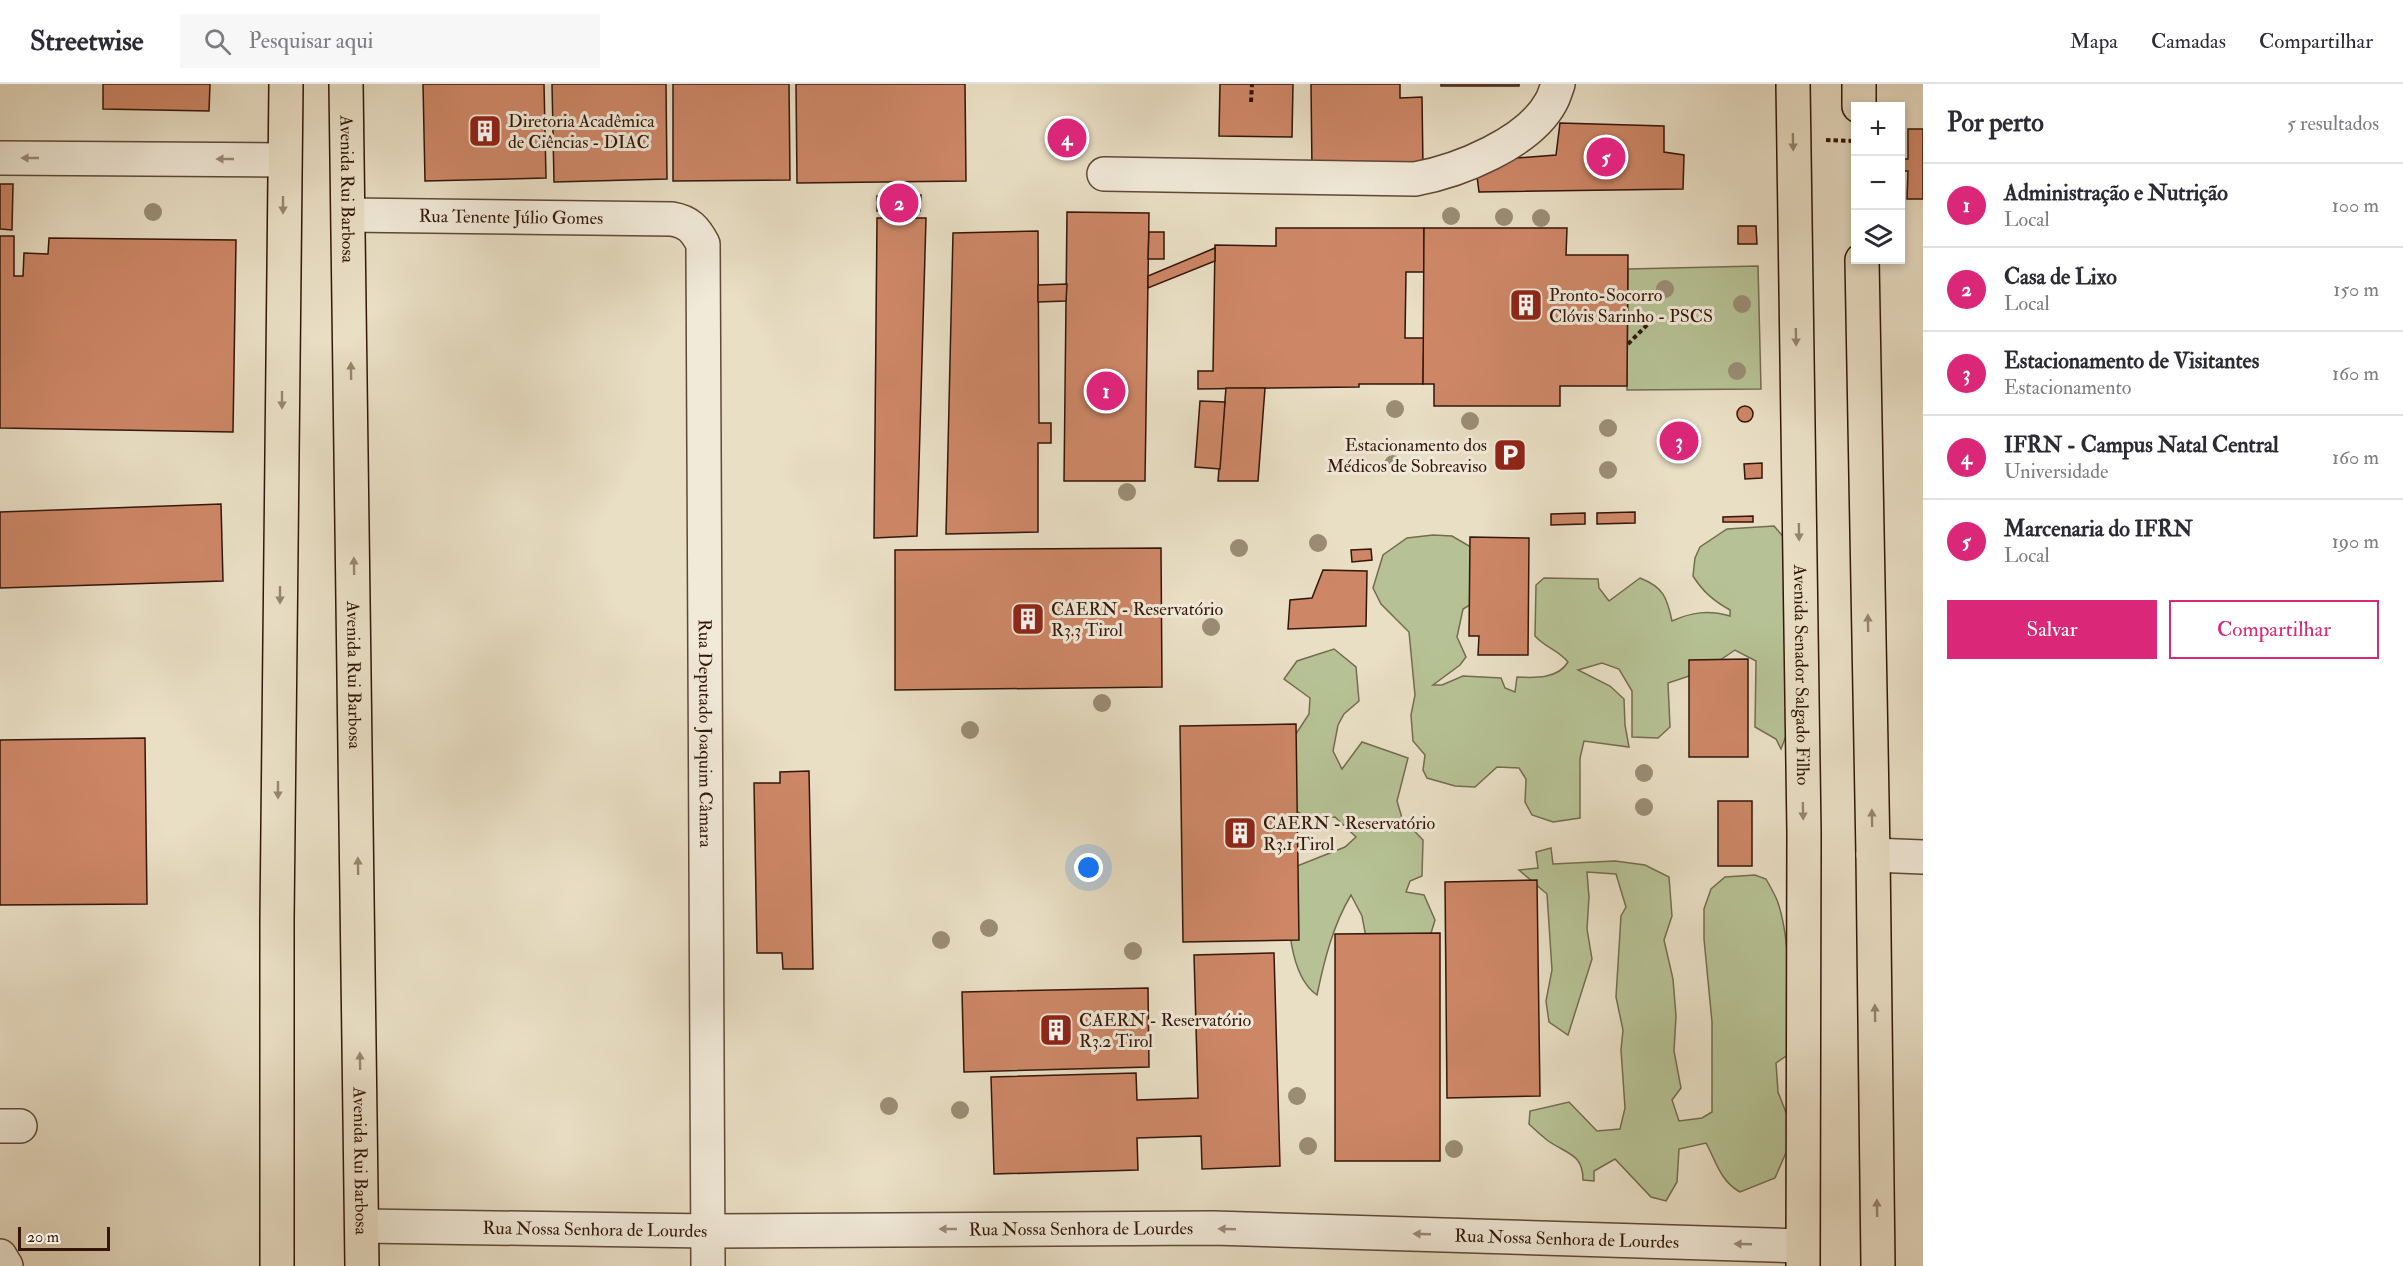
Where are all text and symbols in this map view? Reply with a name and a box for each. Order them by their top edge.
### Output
search box [180,14,600,68]
text: Streetwise [30,24,144,59]
icon: search [201,25,234,58]
text: Pesquisar aqui [249,27,373,55]
text: Mapa [2070,28,2118,55]
text: Camadas [2151,28,2226,55]
text: Compartilhar [2259,28,2373,55]
map controls [1851,102,1905,264]
button: + [1851,102,1905,156]
text: Por perto [1947,107,2044,139]
place label: Diretoria Acadêmica de Ciências - DIAC [508,110,655,154]
text: 5 resultados [2287,111,2379,136]
building icon: Diretoria Acadêmica de Ciências - DIAC [467,113,503,149]
street label: Avenida Rui Barbosa [334,114,359,264]
pin: 4 [1048,116,1086,160]
one-way arrow [1788,133,1798,152]
pin: 5 [1586,134,1626,180]
one-way arrow [20,153,39,163]
one-way arrow [215,154,234,164]
button: − [1851,156,1905,210]
text: Administração e Nutrição [2004,179,2228,207]
pin: 2 [880,180,918,226]
text: 1 [1963,193,1970,218]
text: 100 m [2332,193,2379,218]
one-way arrow [278,196,288,215]
street label: Rua Tenente Júlio Gomes [419,205,603,230]
text: Local [2004,207,2050,232]
button: layers [1851,210,1905,264]
text: Casa de Lixo [2004,263,2117,291]
text: 2 [1961,277,1972,302]
text: 150 m [2333,277,2379,302]
place label: Pronto-Socorro Clóvis Sarinho - PSCS [1549,284,1713,328]
building icon: Pronto-Socorro Clóvis Sarinho - PSCS [1508,287,1544,323]
text: Local [2004,291,2050,316]
one-way arrow [1791,328,1801,347]
text: Estacionamento de Visitantes [2004,347,2259,375]
one-way arrow [346,361,356,380]
text: 3 [1963,361,1970,386]
text: 160 m [2332,361,2379,386]
pin: 1 [1086,368,1126,414]
text: Estacionamento [2004,375,2131,400]
one-way arrow [277,391,286,410]
pin: 3 [1660,418,1698,464]
text: IFRN - Campus Natal Central [2004,431,2279,459]
place label: Estacionamento dos Médicos de Sobreaviso [1327,434,1487,478]
parking icon: Estacionamento dos Médicos de Sobreaviso [1492,437,1528,473]
text: 4 [1961,445,1972,470]
text: 160 m [2332,445,2379,470]
text: Universidade [2004,459,2108,484]
text: Marcenaria do IFRN [2004,515,2193,543]
one-way arrow [1794,523,1804,542]
text: 5 [1962,529,1971,554]
text: 190 m [2332,529,2379,554]
text: Local [2004,543,2050,568]
one-way arrow [349,556,358,575]
street label: Avenida Senador Salgado Filho [1788,563,1814,786]
one-way arrow [275,586,285,605]
place label: CAERN - Reservatório R3.3 Tirol [1051,598,1224,642]
street label: Avenida Rui Barbosa [341,600,366,750]
button: Salvar [1947,600,2157,659]
button: Compartilhar [2169,600,2379,659]
building icon: CAERN - Reservatório R3.3 Tirol [1010,601,1046,637]
one-way arrow [1864,613,1873,632]
street label: Rua Deputado Joaquim Câmara [693,619,717,848]
one-way arrow [274,781,283,800]
one-way arrow [1798,802,1808,821]
one-way arrow [1867,808,1877,827]
place label: CAERN - Reservatório R3.1 Tirol [1263,812,1436,856]
building icon: CAERN - Reservatório R3.1 Tirol [1222,815,1258,851]
your location [1074,853,1103,882]
one-way arrow [353,856,363,875]
one-way arrow [1870,1003,1880,1022]
place label: CAERN - Reservatório R3.2 Tirol [1079,1009,1252,1053]
building icon: CAERN - Reservatório R3.2 Tirol [1038,1012,1074,1048]
one-way arrow [355,1051,365,1070]
street label: Avenida Rui Barbosa [348,1086,373,1236]
one-way arrow [1872,1198,1882,1217]
street label: Rua Nossa Senhora de Lourdes [483,1217,707,1243]
street label: Rua Nossa Senhora de Lourdes [969,1217,1193,1241]
scale bar [18,1224,110,1252]
one-way arrow [939,1224,958,1234]
one-way arrow [1218,1224,1237,1233]
street label: Rua Nossa Senhora de Lourdes [1454,1224,1679,1254]
text: 20 m [27,1227,59,1247]
one-way arrow [1413,1230,1432,1239]
one-way arrow [1733,1239,1752,1249]

